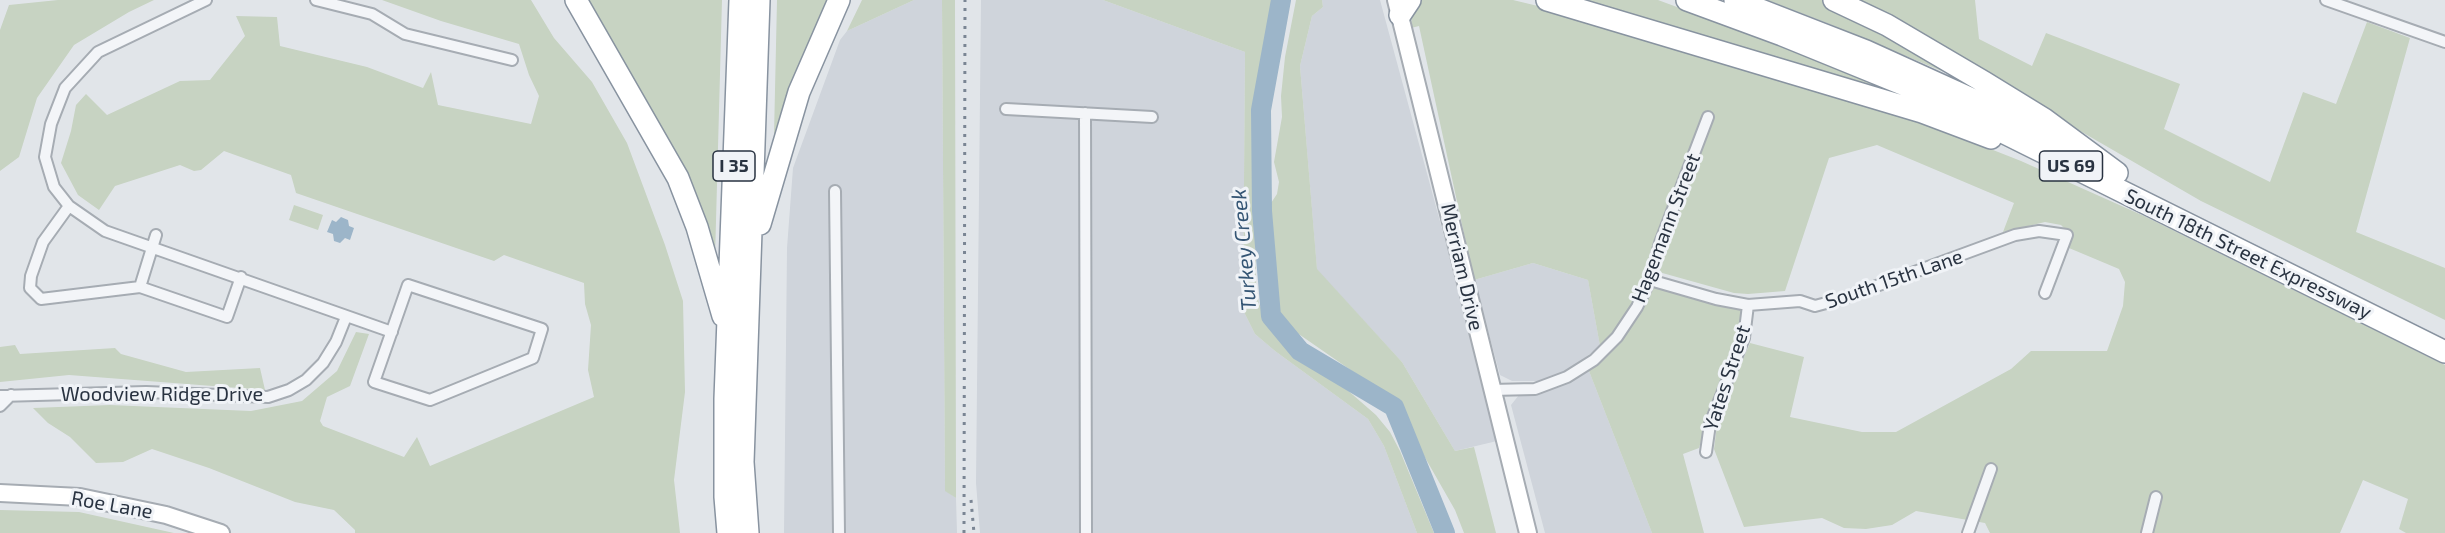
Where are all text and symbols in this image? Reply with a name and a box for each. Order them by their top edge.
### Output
street label: Hagemann Street [1626,150,1706,306]
road number: I 35 [713,151,755,181]
road number: US 69 [2040,151,2102,181]
street label: South 18th Street Expressway [2121,184,2375,324]
water label: Turkey Creek [1226,188,1262,312]
street label: Merriam Drive [1436,201,1488,333]
street label: South 15th Lane [1822,244,1966,314]
street label: Yates Street [1699,322,1755,434]
street label: Woodview Ridge Drive [61,382,263,406]
street label: Roe Lane [69,486,155,524]

